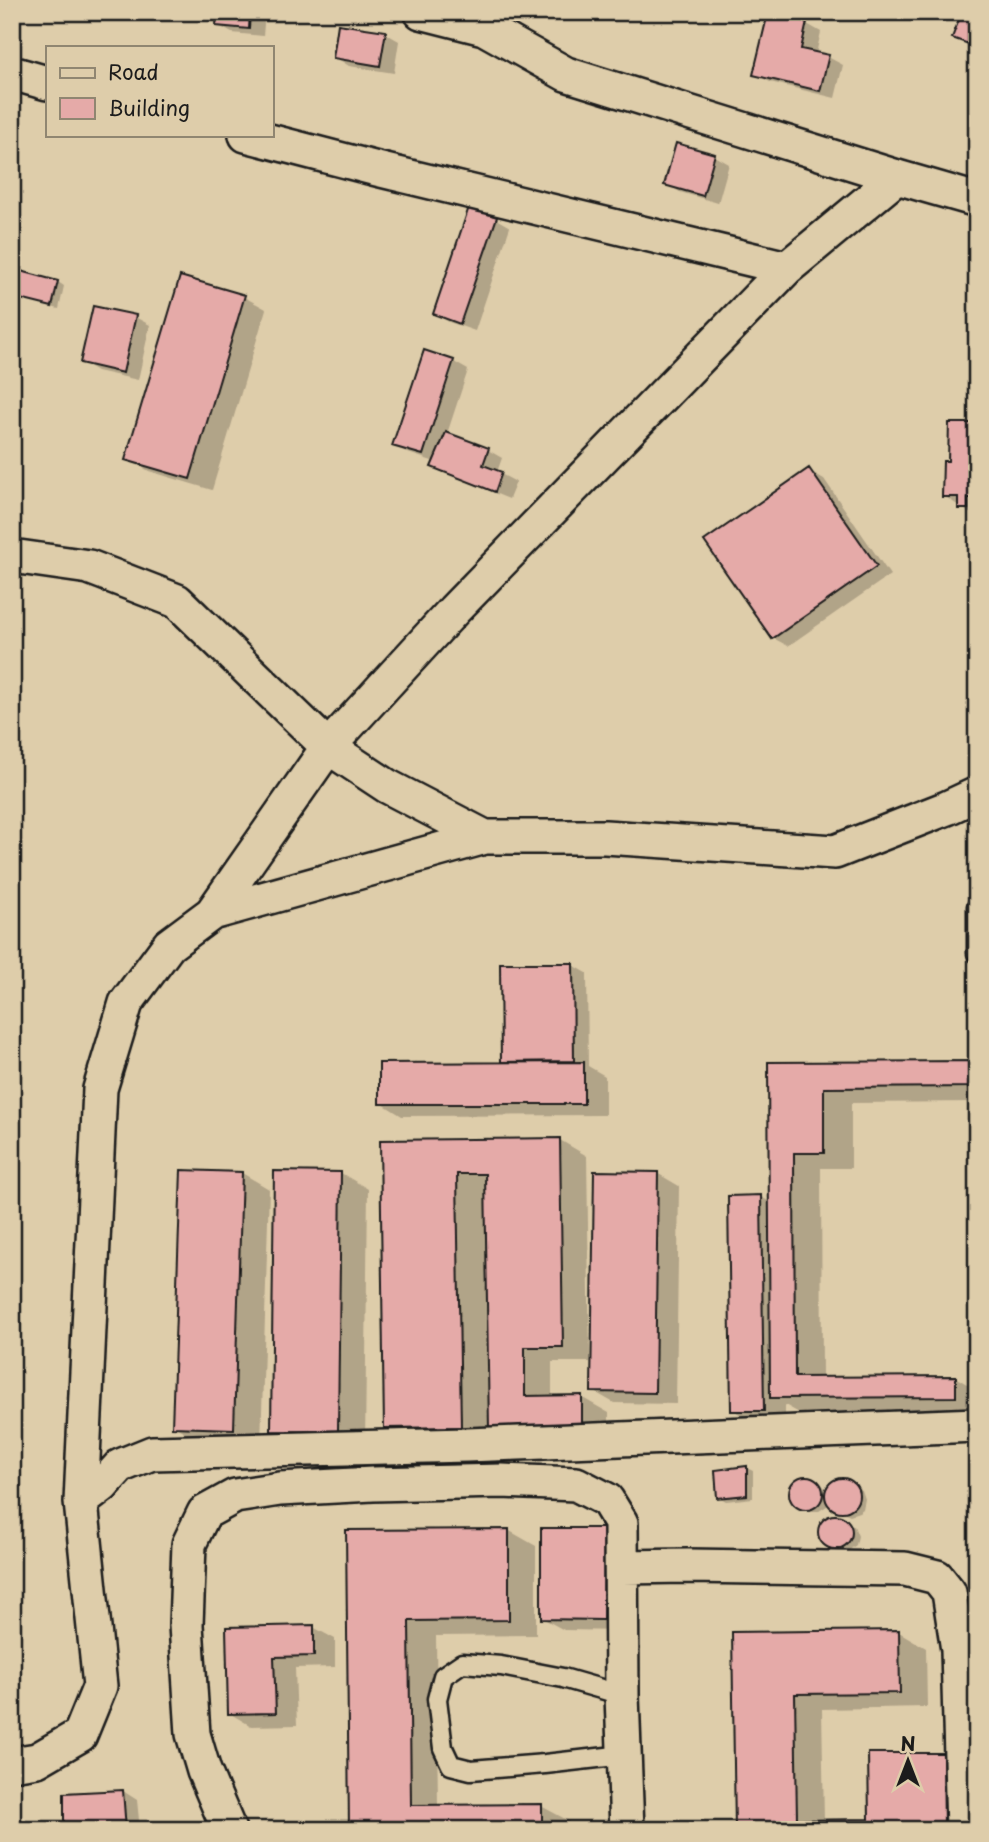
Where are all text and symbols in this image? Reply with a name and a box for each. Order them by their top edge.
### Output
legend [46,46,273,136]
text: Road [108,55,159,87]
text: Building [108,91,190,123]
north arrow [874,1727,944,1797]
text: N [900,1729,916,1757]

